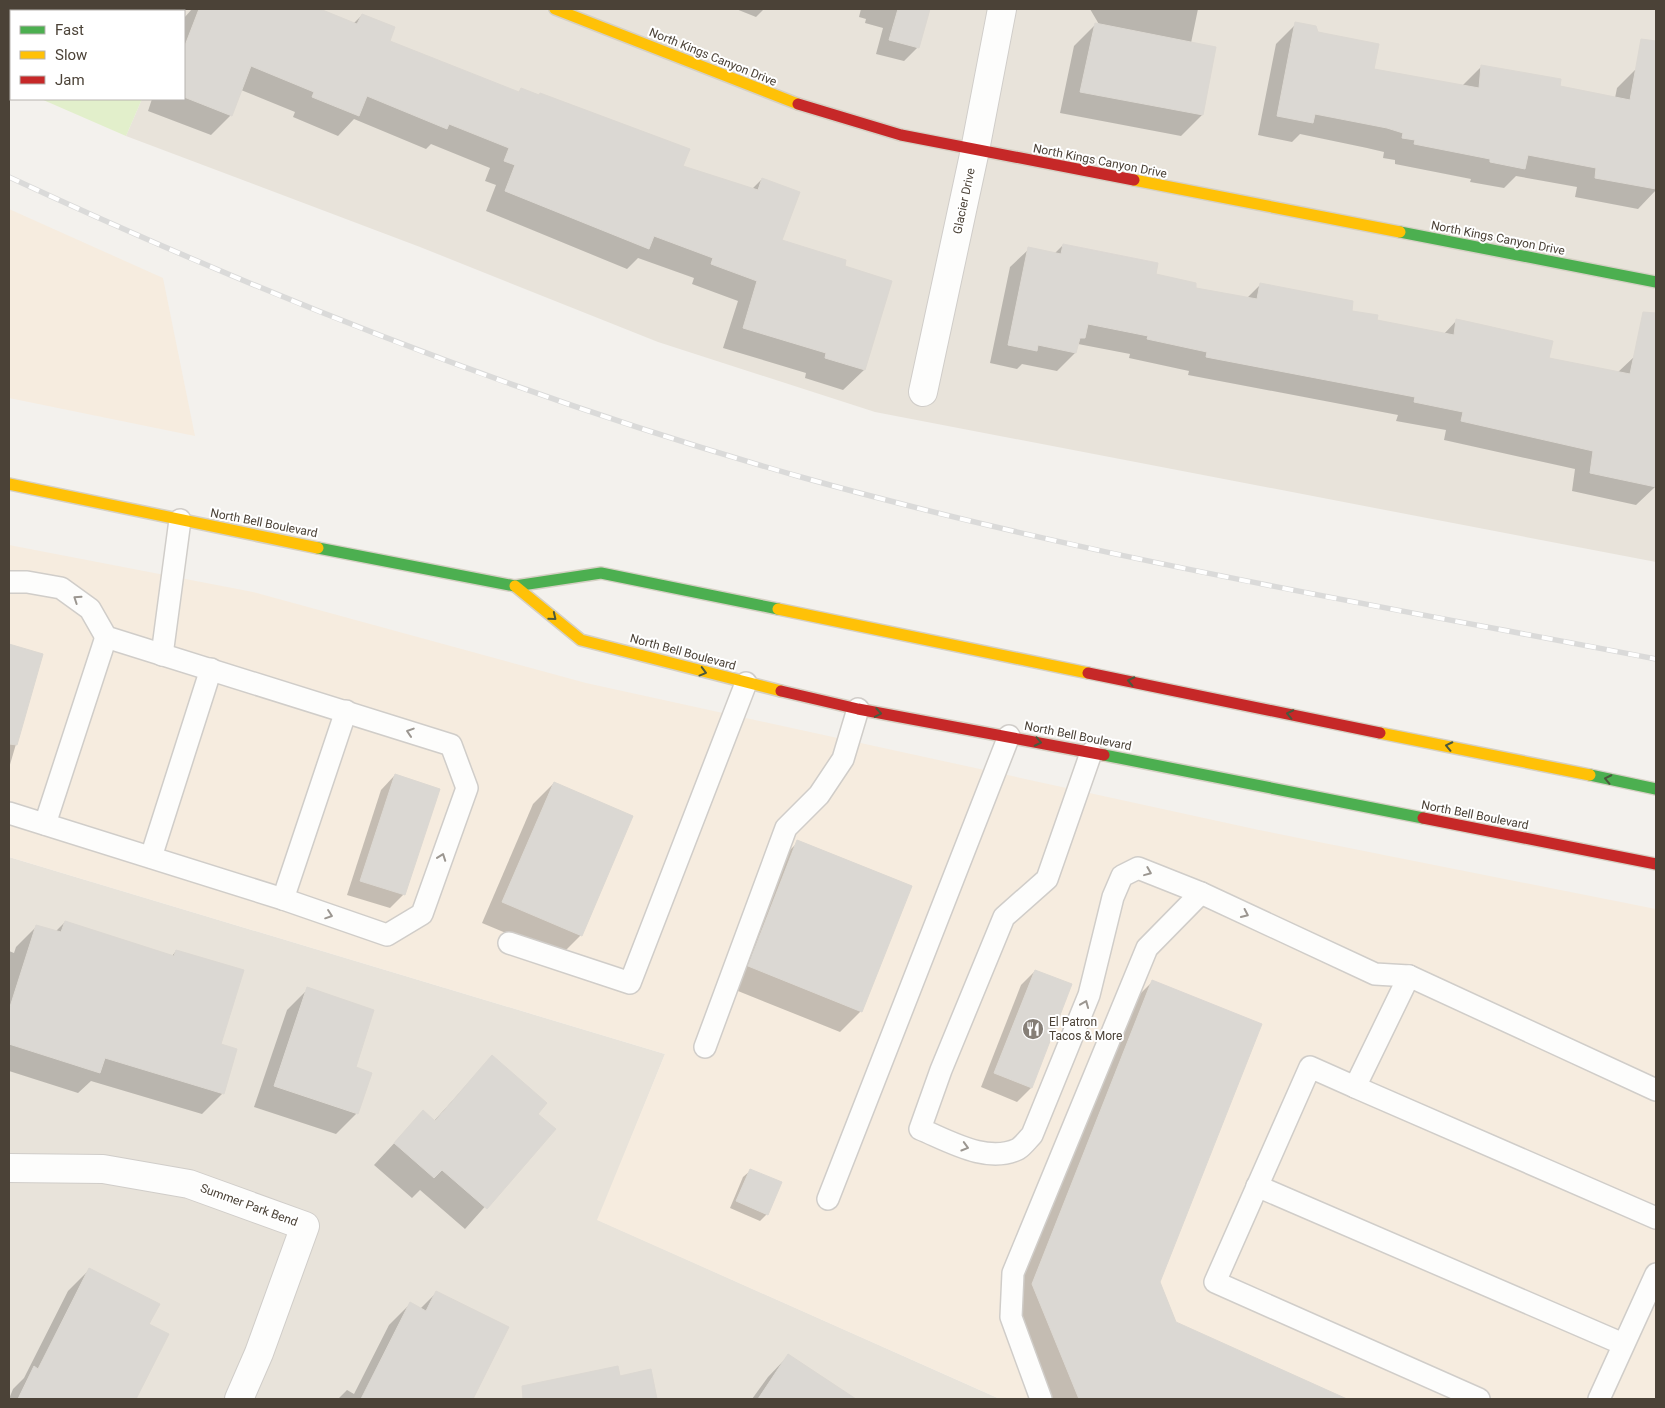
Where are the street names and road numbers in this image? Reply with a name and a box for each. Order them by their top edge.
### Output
street label: North Kings Canyon Drive [647,25,779,89]
street label: North Kings Canyon Drive [1032,141,1168,181]
street label: Glacier Drive [950,167,978,235]
street label: North Kings Canyon Drive [1430,218,1566,258]
street label: North Bell Boulevard [209,506,319,540]
street label: North Bell Boulevard [629,631,737,673]
street label: North Bell Boulevard [1023,719,1133,753]
street label: North Bell Boulevard [1420,798,1530,832]
street label: Summer Park Bend [198,1181,300,1229]

